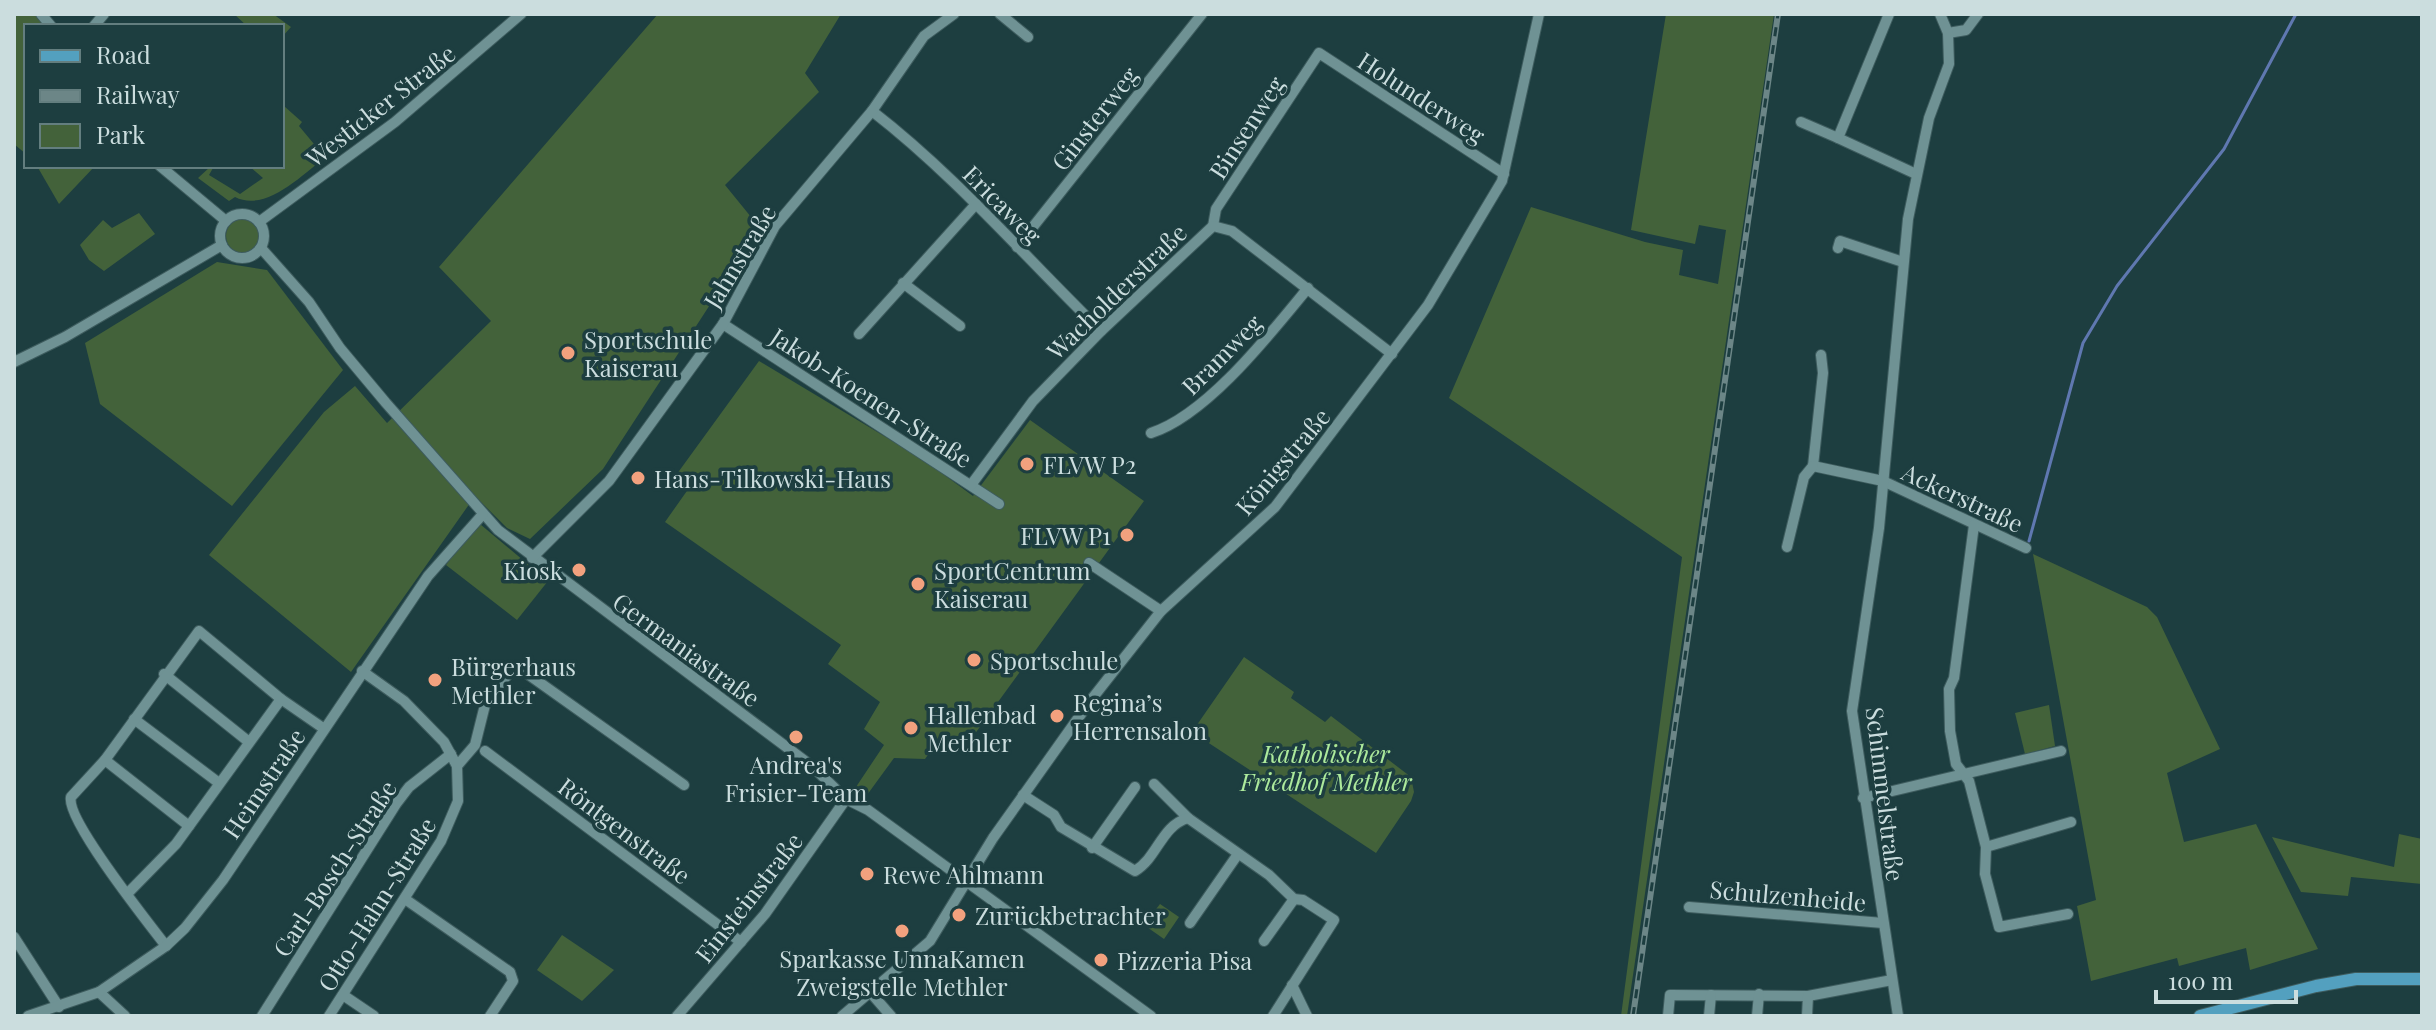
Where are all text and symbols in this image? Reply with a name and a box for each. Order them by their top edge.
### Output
legend [24,24,284,168]
street label: Westicker Straße [298,37,461,174]
text: Road [96,38,151,70]
street label: Holunderweg [1352,44,1492,150]
street label: Ginsterweg [1043,59,1145,176]
street label: Binsenweg [1201,69,1291,184]
text: Railway [96,78,180,110]
text: Park [96,118,146,150]
street label: Ericaweg [957,158,1050,251]
street label: Jahnstraße [695,198,783,315]
street label: Wacholderstraße [1038,216,1193,367]
street label: Bramweg [1174,307,1268,401]
street label: Jakob-Koenen-Straße [764,319,979,474]
place label: Sportschule Kaiserau [584,323,712,383]
marker: Sportschule Kaiserau [559,344,577,362]
street label: Königstraße [1228,401,1336,521]
place label: FLVW P2 [1043,448,1136,480]
marker: FLVW P2 [1018,455,1036,473]
street label: Ackerstraße [1896,455,2029,539]
place label: Hans-Tilkowski-Haus [654,462,891,494]
marker: Hans-Tilkowski-Haus [629,469,647,487]
place label: FLVW P1 [1020,519,1111,551]
marker: FLVW P1 [1118,526,1136,544]
place label: Kiosk [503,554,564,586]
place label: SportCentrum Kaiserau [934,554,1091,614]
marker: Kiosk [570,561,588,579]
marker: SportCentrum Kaiserau [909,575,927,593]
street label: Germaniastraße [607,585,767,713]
place label: Sportschule [990,644,1118,676]
place label: Bürgerhaus Methler [451,650,576,710]
marker: Sportschule [965,651,983,669]
marker: Bürgerhaus Methler [426,671,444,689]
place label: Regina’s Herrensalon [1073,686,1207,746]
place label: Hallenbad Methler [927,698,1036,758]
street label: Schimmelstraße [1859,705,1913,883]
marker: Regina’s Herrensalon [1048,707,1066,725]
marker: Hallenbad Methler [902,719,920,737]
street label: Heimstraße [214,722,312,844]
marker: Andrea's Frisier-Team [787,728,805,746]
park label: Katholischer Friedhof Methler [1239,737,1412,797]
place label: Andrea's Frisier-Team [725,748,867,808]
street label: Röntgenstraße [552,770,698,890]
street label: Carl-Bosch-Straße [265,774,403,962]
street label: Otto-Hahn-Straße [310,811,442,997]
street label: Einsteinstraße [687,825,809,969]
place label: Rewe Ahlmann [883,858,1044,890]
marker: Rewe Ahlmann [858,865,876,883]
street label: Schulzenheide [1708,872,1868,918]
place label: Zurückbetrachter [975,899,1166,931]
marker: Zurückbetrachter [950,906,968,924]
marker: Sparkasse UnnaKamen Zweigstelle Methler [893,922,911,940]
place label: Sparkasse UnnaKamen Zweigstelle Methler [779,942,1025,1002]
place label: Pizzeria Pisa [1117,944,1252,976]
marker: Pizzeria Pisa [1092,951,1110,969]
scale bar [2156,954,2296,1004]
text: 100 m [2168,964,2233,996]

